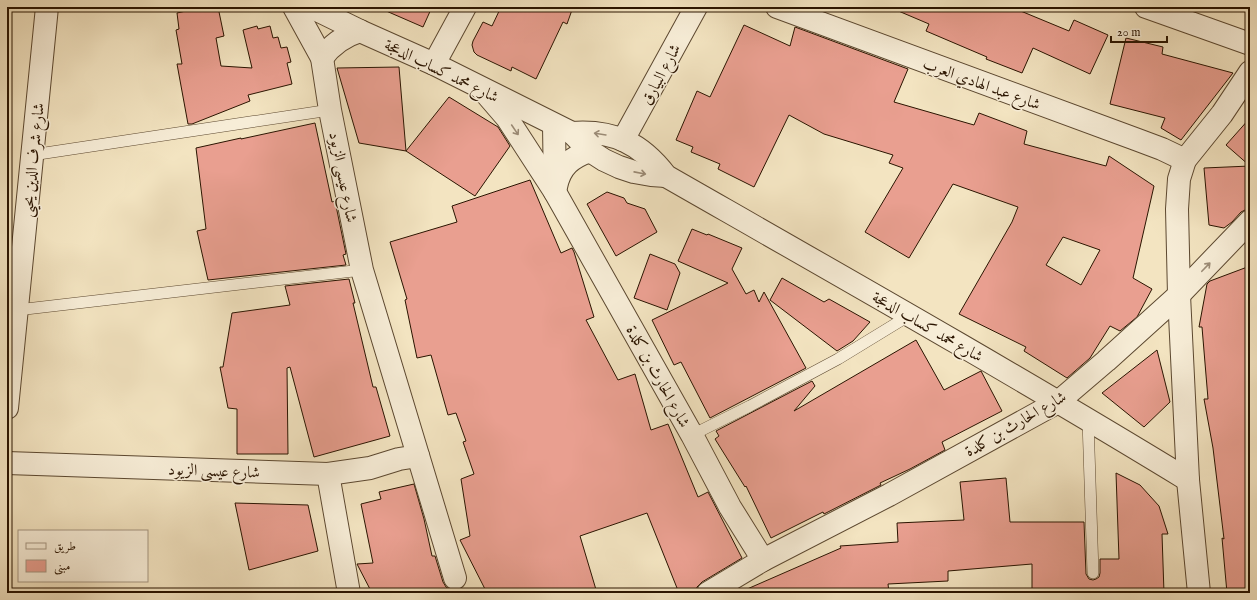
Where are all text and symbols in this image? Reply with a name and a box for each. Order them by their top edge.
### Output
scale bar [1111,18,1167,44]
text: 20 m [1117,25,1140,40]
street label: شارع محمد كساب الدعجة [380,35,502,110]
street label: شارع البيارق [637,41,688,110]
street label: شارع عبد الهادي العرب [919,54,1043,117]
street label: شارع شرف الدين يحيى [18,102,52,219]
one-way arrow [511,124,519,135]
street label: شارع عيسى الزيود [321,130,361,225]
one-way arrow [594,130,607,138]
one-way arrow [633,170,646,178]
one-way arrow [1201,262,1211,272]
street label: شارع محمد كساب الدعجة [867,288,986,369]
street label: شارع الحارث بن كلدة [619,322,694,433]
street label: شارع الحارث بن كلدة [962,388,1071,464]
street label: شارع عيسى الزيود [168,460,260,486]
legend [18,530,148,582]
text: طريق [54,539,76,554]
text: مبنى [54,559,70,575]

